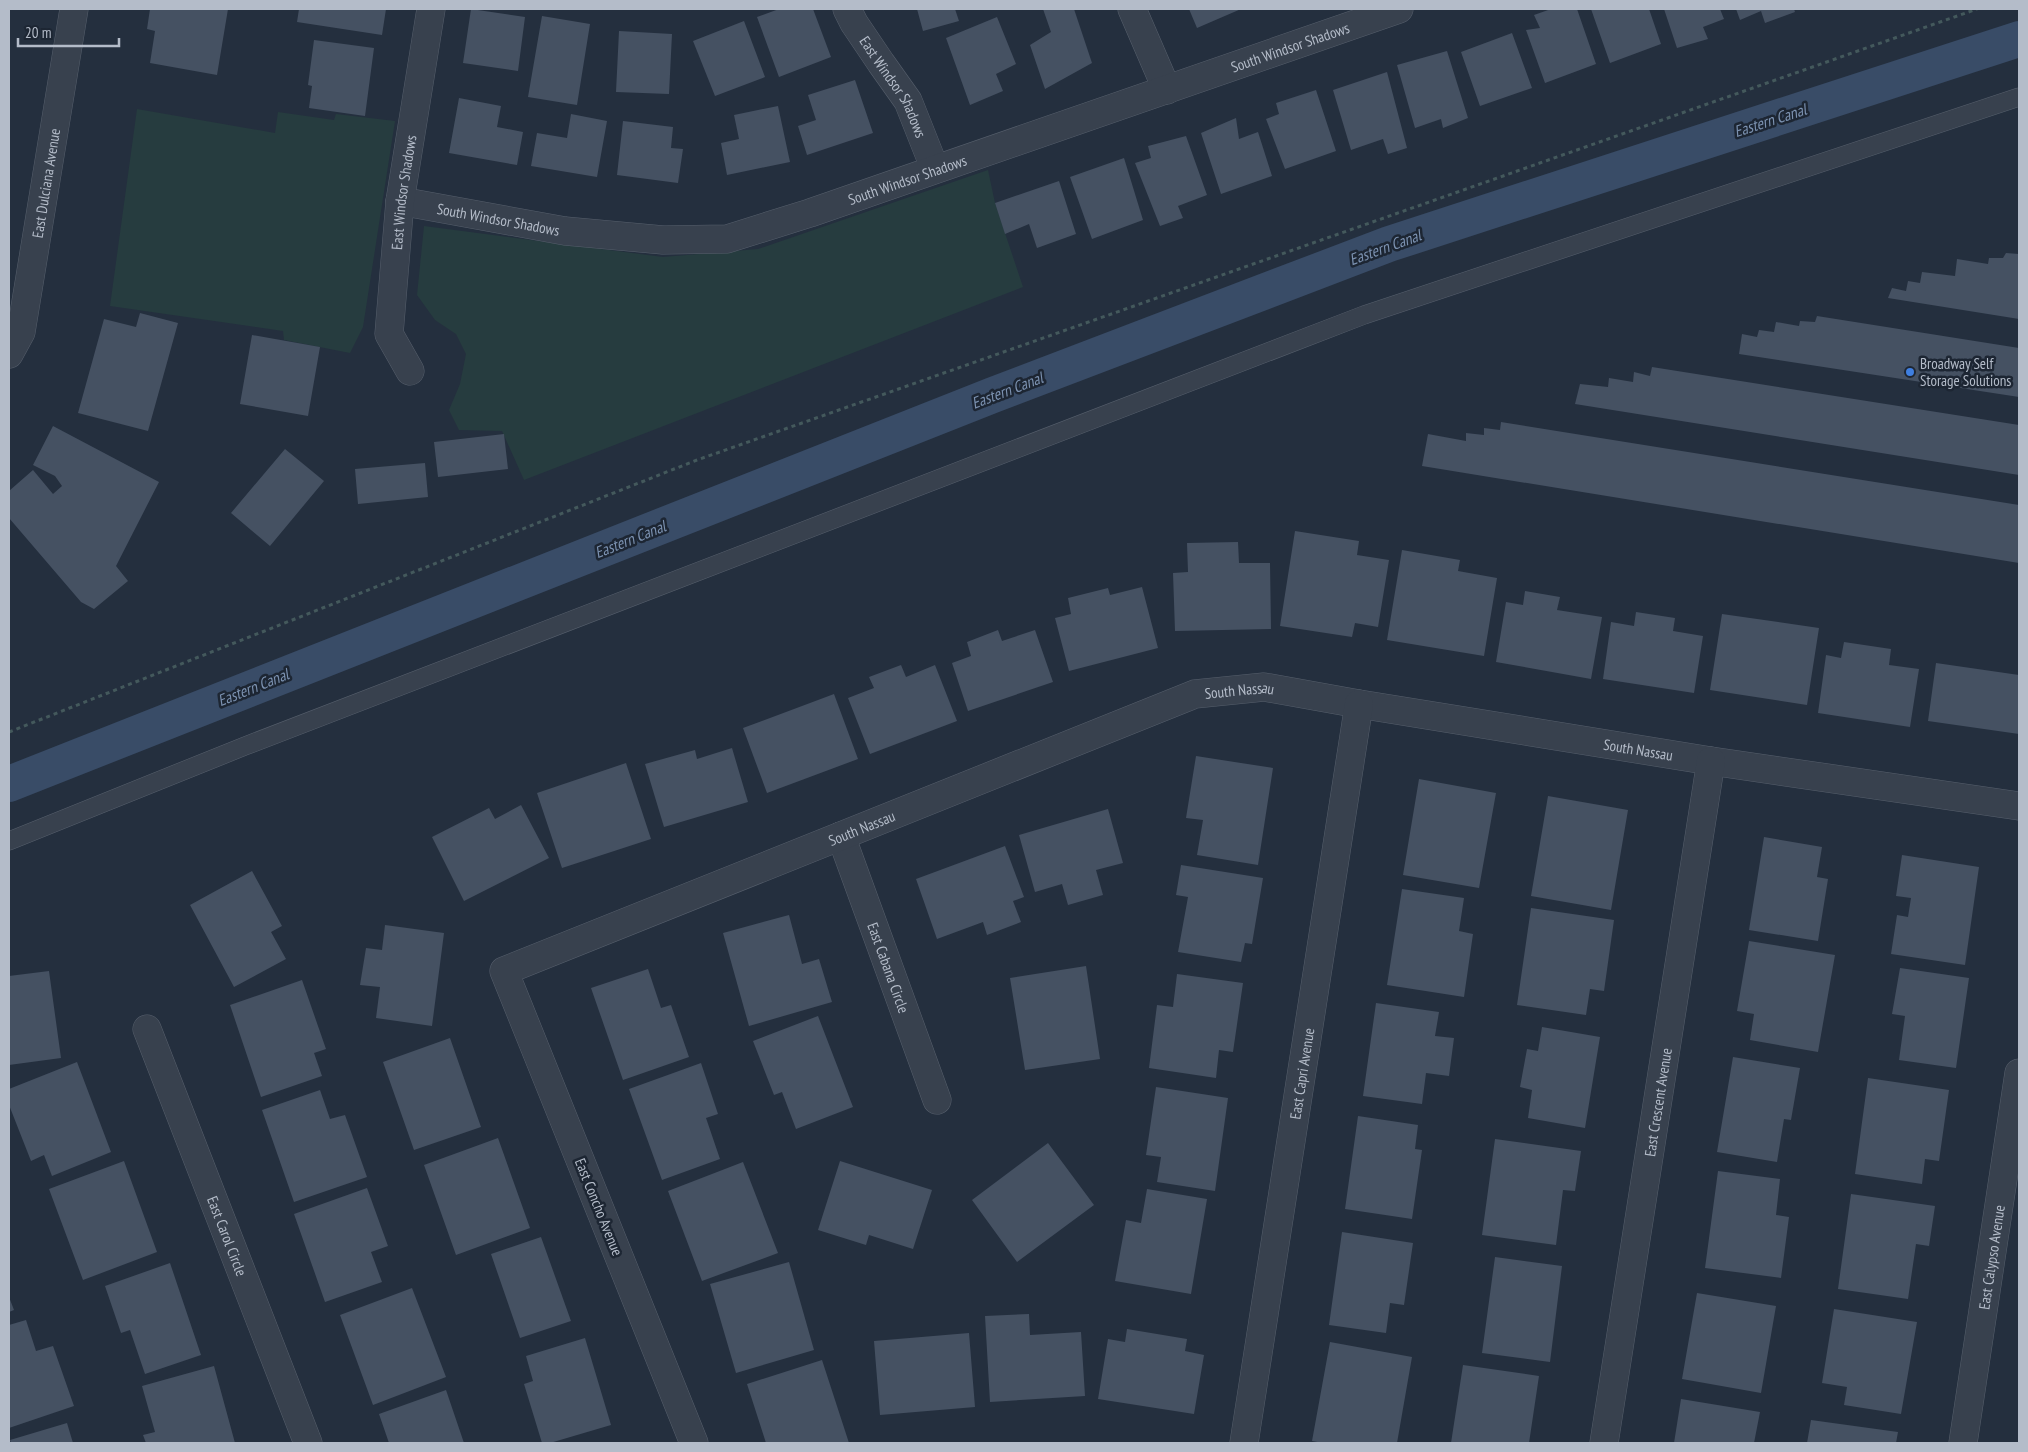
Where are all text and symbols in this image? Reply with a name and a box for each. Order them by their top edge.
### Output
scale bar [18,15,119,47]
street label: South Windsor Shadows [1228,17,1352,76]
text: 20 m [25,23,51,42]
street label: East Windsor Shadows [856,32,931,140]
water label: Eastern Canal [1731,99,1810,141]
street label: East Dulciana Avenue [27,127,64,239]
street label: East Windsor Shadows [387,133,420,251]
street label: South Windsor Shadows [845,150,969,209]
street label: South Windsor Shadows [436,198,561,239]
water label: Eastern Canal [1346,224,1425,269]
place label: Broadway Self Storage Solutions [1920,354,2011,390]
marker: Broadway Self Storage Solutions [1904,366,1916,378]
water label: Eastern Canal [968,367,1047,413]
water label: Eastern Canal [591,515,670,562]
water label: Eastern Canal [214,663,293,710]
street label: South Nassau [1204,677,1276,702]
street label: South Nassau [1602,734,1674,764]
street label: South Nassau [825,806,898,850]
street label: East Cabana Circle [864,920,914,1016]
street label: East Capri Avenue [1285,1026,1318,1120]
street label: East Crescent Avenue [1640,1046,1675,1158]
street label: East Concho Avenue [571,1155,627,1259]
street label: East Carol Circle [203,1193,252,1279]
street label: East Calypso Avenue [1974,1204,2008,1311]

